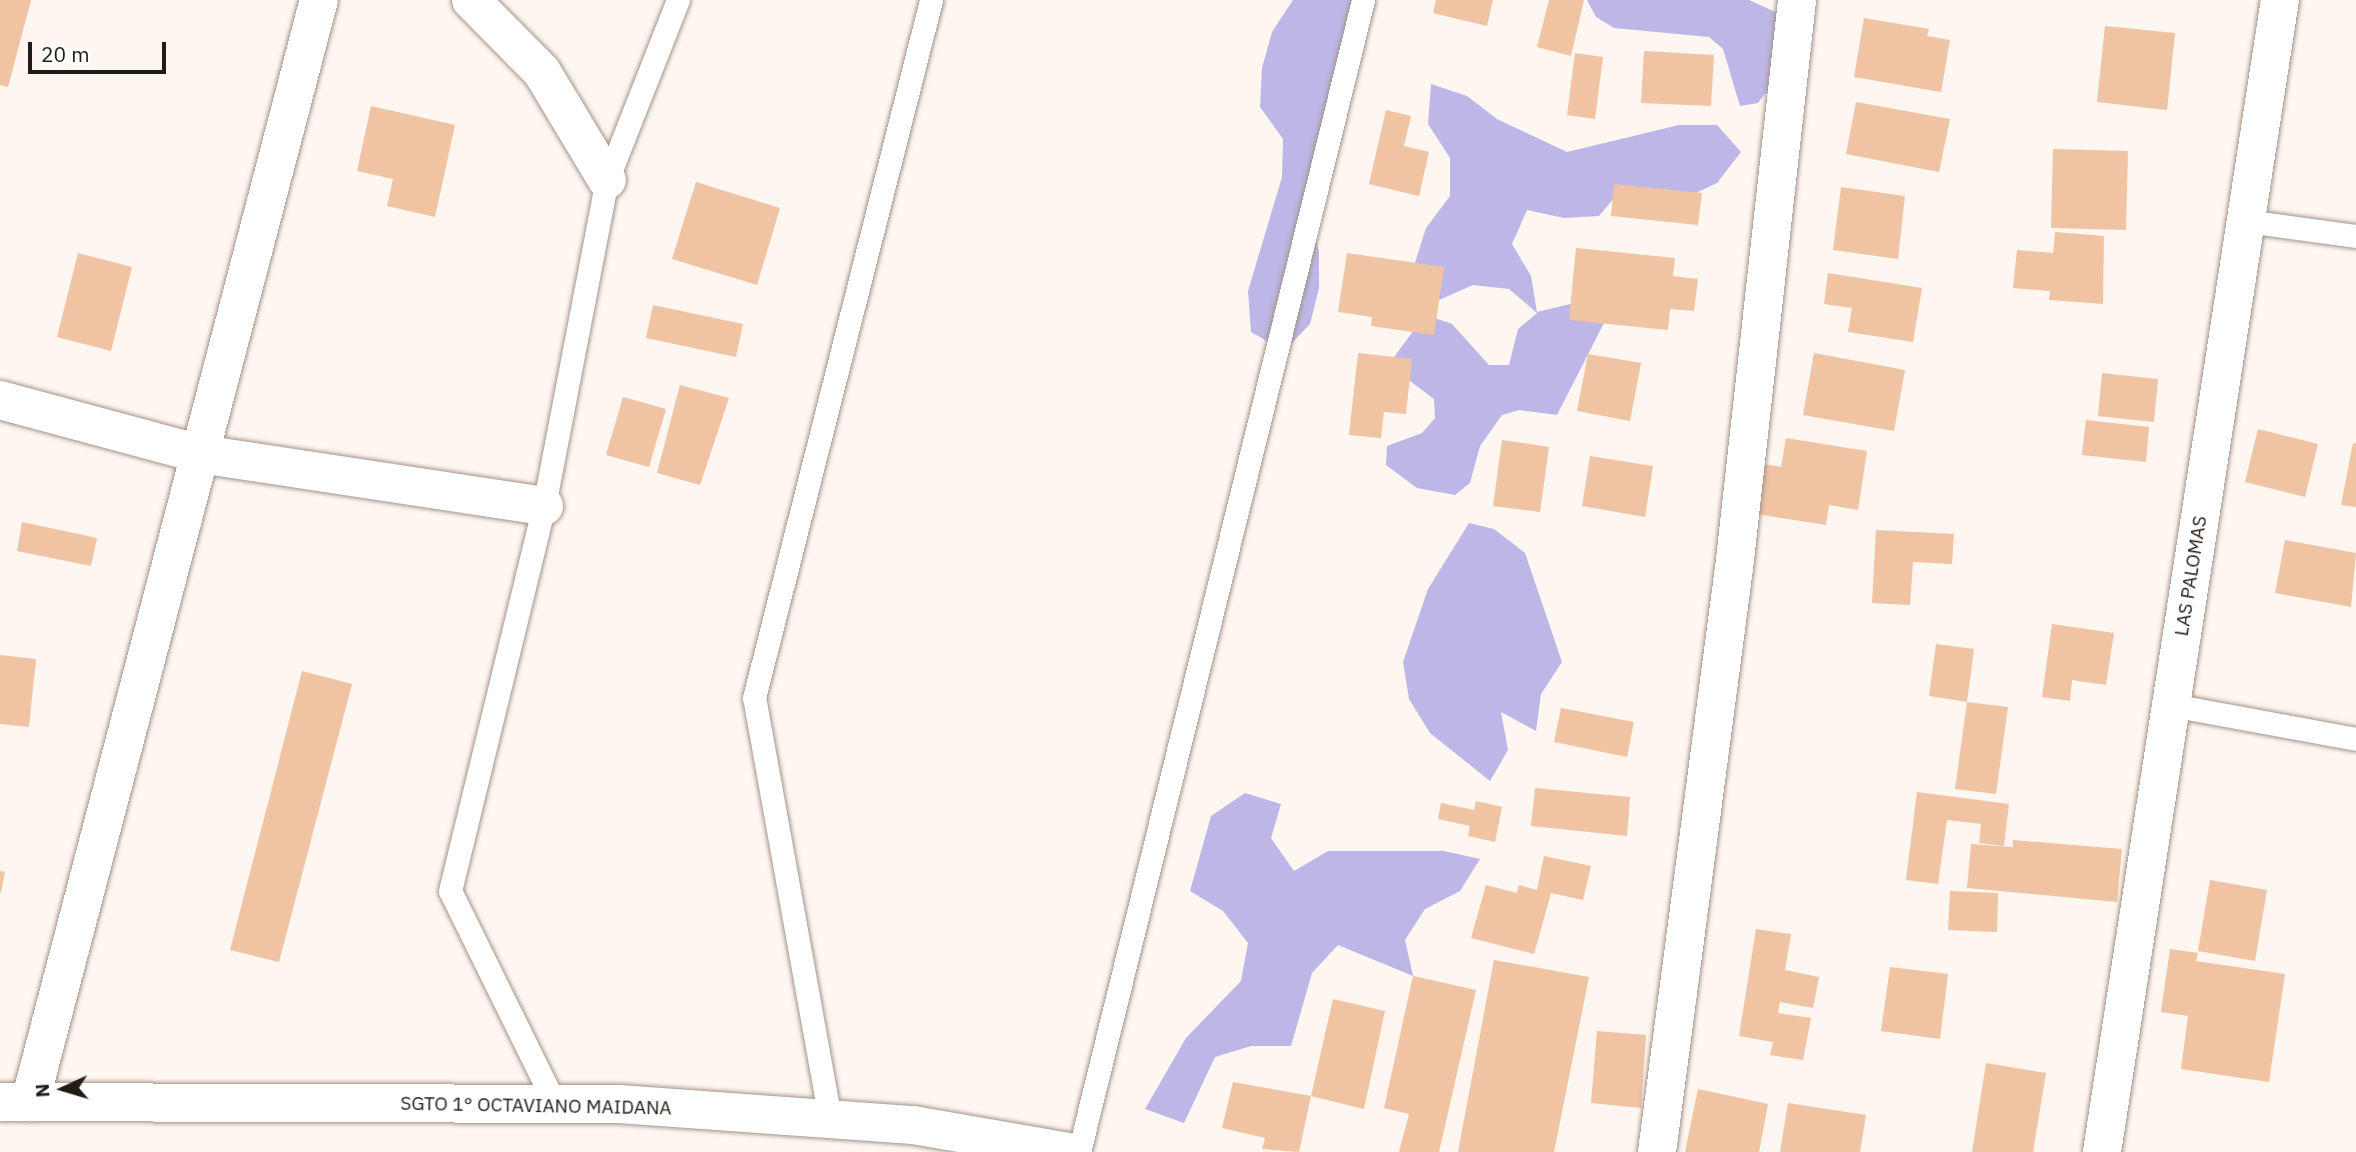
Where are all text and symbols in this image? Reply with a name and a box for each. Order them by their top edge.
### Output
scale bar [32,28,170,72]
text: 20 m [41,40,90,68]
street label: LAS PALOMAS [2170,514,2212,638]
north arrow [28,1054,98,1124]
text: N [30,1083,55,1098]
street label: SGTO 1° OCTAVIANO MAIDANA [400,1092,672,1120]

